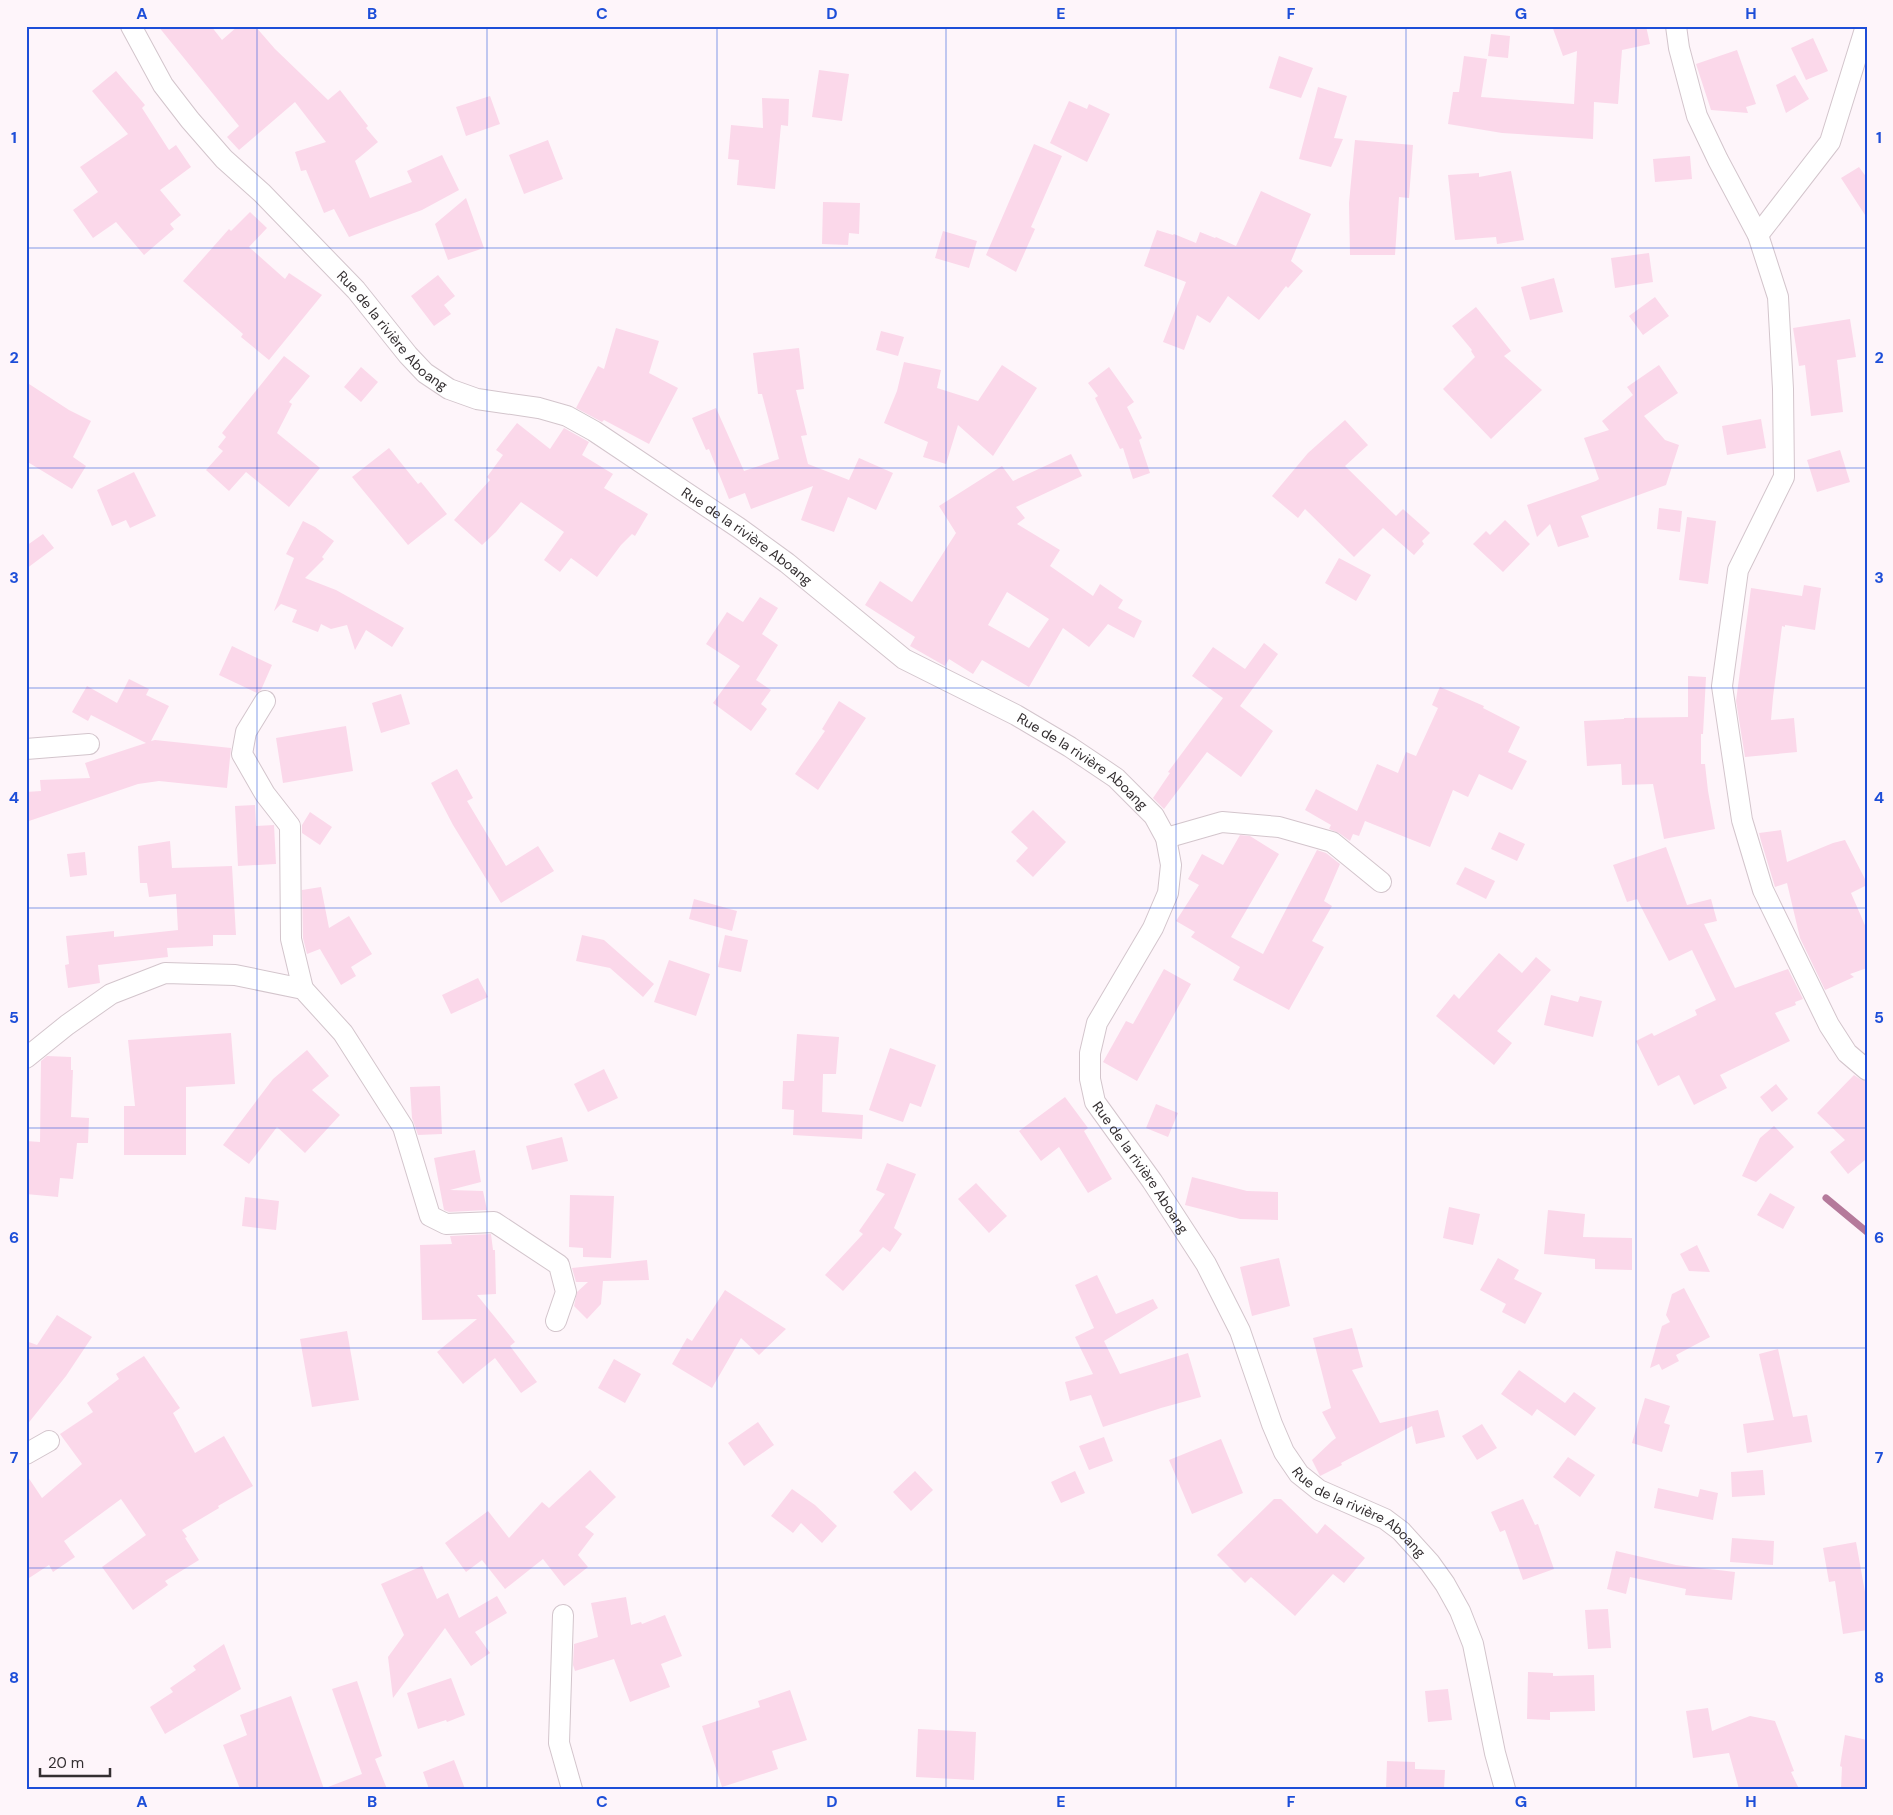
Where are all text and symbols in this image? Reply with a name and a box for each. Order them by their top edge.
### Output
text: A [136,3,148,24]
text: B [367,3,377,24]
text: C [596,3,608,24]
text: D [826,3,838,24]
text: E [1056,3,1066,24]
text: F [1287,3,1296,24]
text: G [1515,3,1527,24]
text: H [1745,3,1757,24]
text: 1 [11,127,17,148]
text: 1 [1876,127,1882,148]
street label: Rue de la rivière Aboang [333,267,451,395]
text: 2 [9,347,19,368]
text: 2 [1874,347,1884,368]
street label: Rue de la rivière Aboang [678,483,816,589]
text: 3 [9,567,19,588]
text: 3 [1874,567,1884,588]
street label: Rue de la rivière Aboang [1014,709,1152,814]
text: 4 [9,787,19,808]
text: 4 [1874,787,1884,808]
text: 5 [9,1007,19,1028]
text: 5 [1874,1007,1884,1028]
street label: Rue de la rivière Aboang [1089,1098,1193,1237]
text: 6 [9,1227,19,1248]
text: 6 [1874,1227,1884,1248]
text: 7 [10,1447,19,1468]
text: 7 [1875,1447,1884,1468]
street label: Rue de la rivière Aboang [1288,1464,1430,1561]
text: 8 [9,1667,19,1688]
text: 8 [1874,1667,1884,1688]
scale bar [40,1745,110,1777]
text: 20 m [48,1753,84,1773]
text: A [136,1791,148,1812]
text: B [367,1791,377,1812]
text: C [596,1791,608,1812]
text: D [826,1791,838,1812]
text: E [1056,1791,1066,1812]
text: F [1287,1791,1296,1812]
text: G [1515,1791,1527,1812]
text: H [1745,1791,1757,1812]

